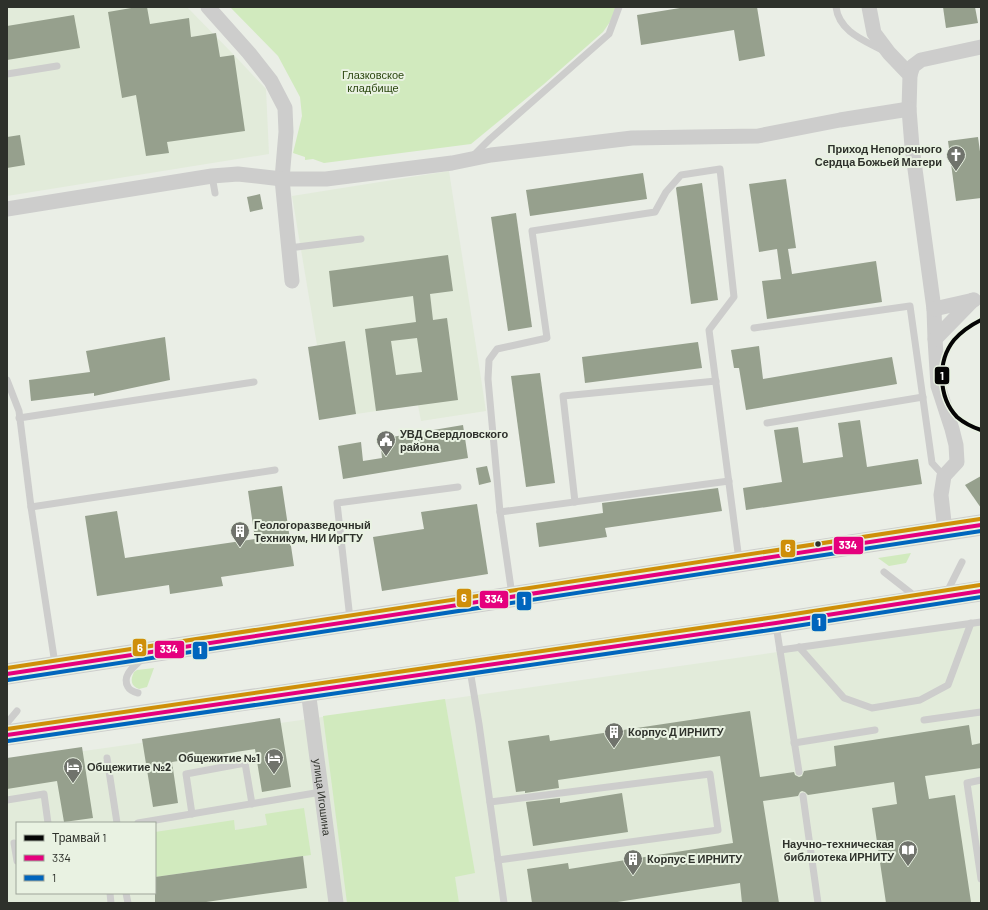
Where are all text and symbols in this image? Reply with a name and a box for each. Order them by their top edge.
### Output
park label: Глазковское кладбище [342,68,404,94]
place label: Приход Непорочного Сердца Божьей Матери [815,142,942,168]
church icon: Приход Непорочного Сердца Божьей Матери [945,144,967,172]
line badge: 1 [934,366,950,385]
text: 1 [940,369,944,382]
place label: УВД Свердловского района [400,427,508,453]
public building icon: УВД Свердловского района [375,429,397,457]
place label: Геологоразведочный Техникум, НИ ИрГТУ [254,518,371,544]
building icon: Геологоразведочный Техникум, НИ ИрГТУ [229,520,251,548]
line badge: 334 [833,536,864,555]
text: 334 [839,538,858,551]
line badge: 6 [780,539,796,558]
unlabelled marker [813,539,823,549]
text: 6 [785,541,791,554]
line badge: 6 [456,588,472,608]
line badge: 334 [479,590,509,609]
text: 6 [461,591,467,604]
line badge: 1 [516,591,532,611]
text: 334 [485,592,504,605]
text: 1 [522,594,526,607]
line badge: 1 [811,613,827,632]
text: 1 [817,615,821,628]
line badge: 6 [132,638,147,657]
line badge: 334 [154,640,185,659]
text: 6 [137,641,143,654]
line badge: 1 [192,641,208,660]
text: 334 [160,642,179,655]
text: 1 [198,643,202,656]
building icon: Корпус Д ИРНИТУ [603,721,625,749]
place label: Корпус Д ИРНИТУ [628,725,724,738]
hotel icon: Общежитие №1 [263,747,285,775]
place label: Общежитие №1 [178,751,260,764]
hotel icon: Общежитие №2 [62,756,84,784]
street label: улица Игошина [311,758,334,837]
place label: Общежитие №2 [87,760,171,773]
legend [16,822,156,894]
text: Трамвай 1 [52,830,106,845]
place label: Научно-техническая библиотека ИРНИТУ [782,837,894,863]
library icon: Научно-техническая библиотека ИРНИТУ [897,839,919,867]
building icon: Корпус Е ИРНИТУ [622,848,644,876]
text: 334 [52,850,71,864]
place label: Корпус Е ИРНИТУ [647,852,742,865]
text: 1 [52,870,56,884]

